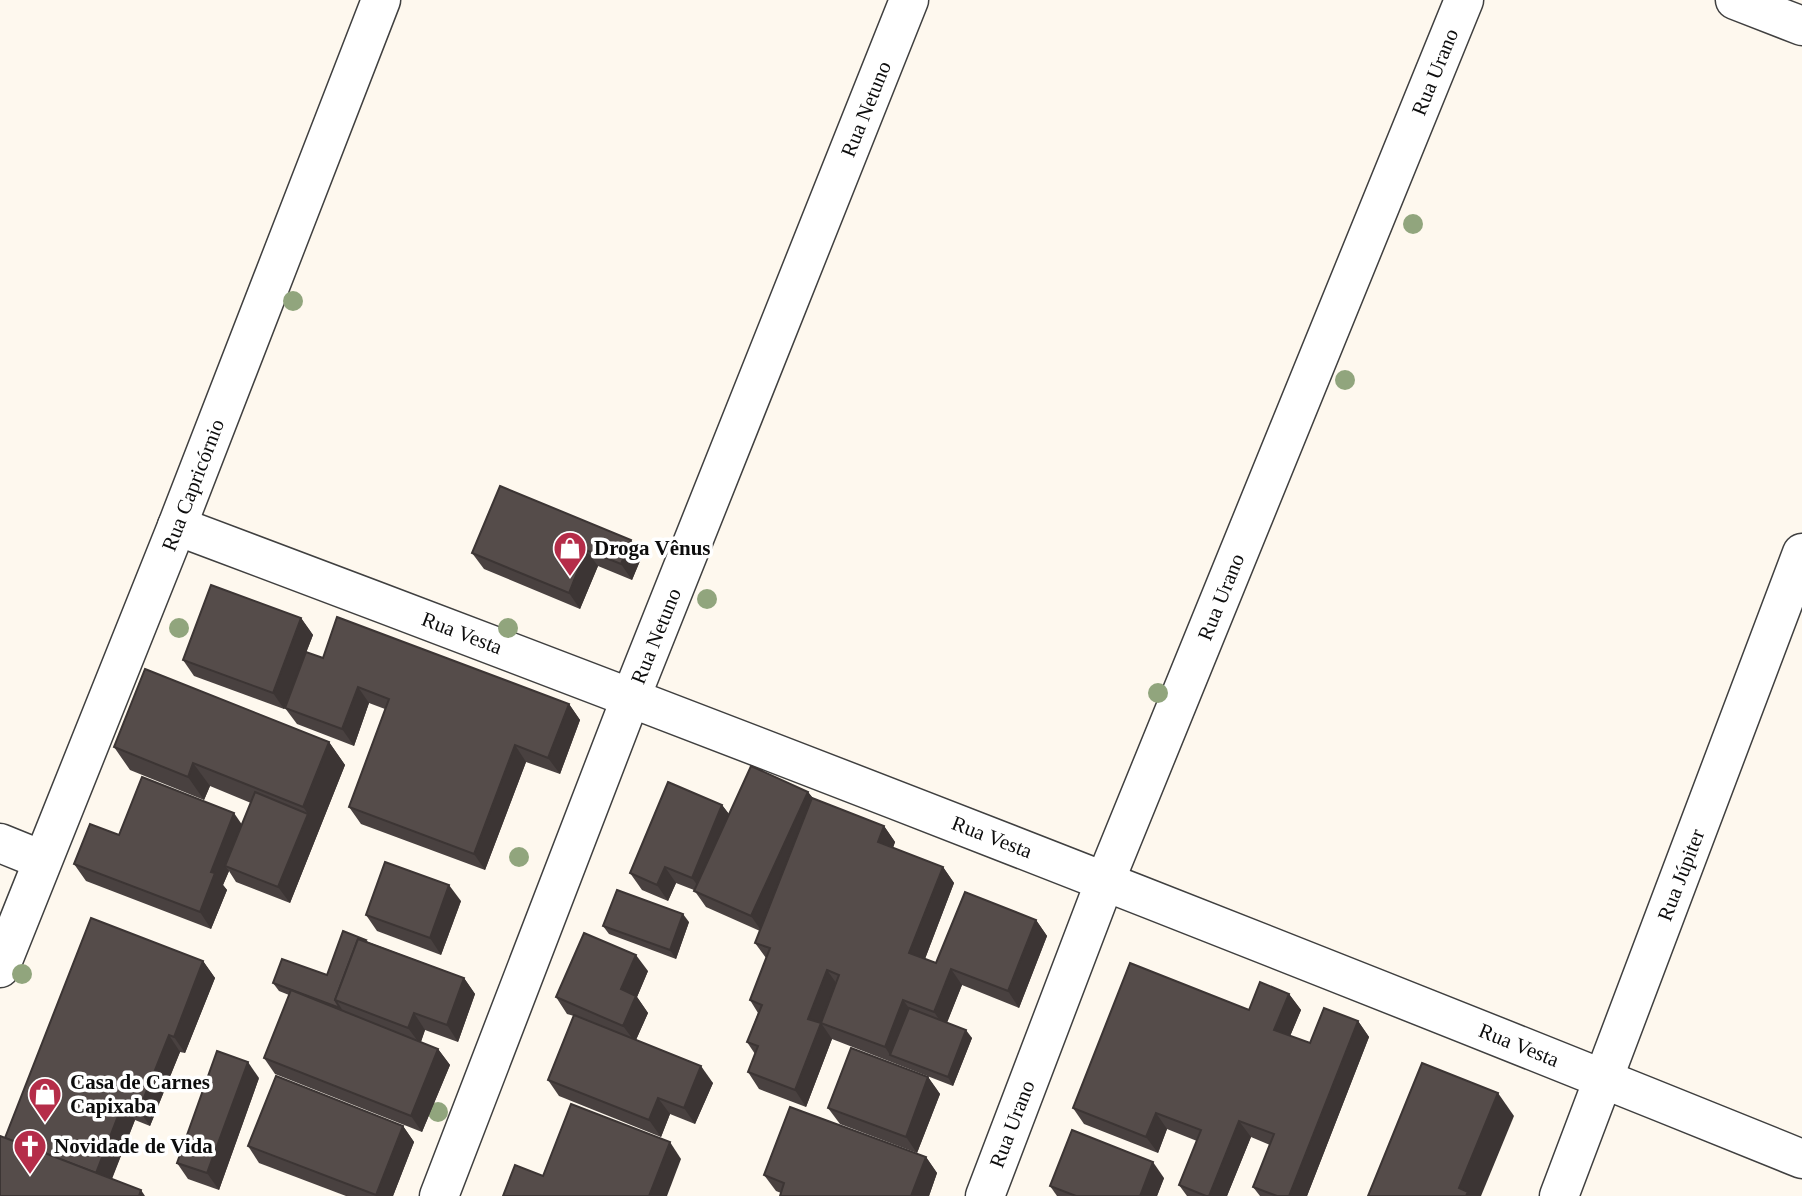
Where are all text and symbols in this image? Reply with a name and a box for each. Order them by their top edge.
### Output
street label: Rua Urano [1407,25,1463,119]
street label: Rua Netuno [836,58,896,160]
street label: Rua Capricórnio [157,416,229,554]
shop icon: Droga Vênus [551,529,589,578]
place label: Droga Vênus [594,536,711,560]
street label: Rua Urano [1193,550,1249,644]
street label: Rua Netuno [626,585,686,687]
street label: Rua Vesta [418,607,506,660]
street label: Rua Vesta [948,811,1036,864]
street label: Rua Júpiter [1653,826,1709,924]
street label: Rua Vesta [1475,1018,1563,1072]
place label: Casa de Carnes Capixaba [70,1070,210,1118]
shop icon: Casa de Carnes Capixaba [26,1075,64,1124]
street label: Rua Urano [984,1077,1040,1171]
church icon: Novidade de Vida [11,1127,49,1176]
place label: Novidade de Vida [54,1134,213,1158]

